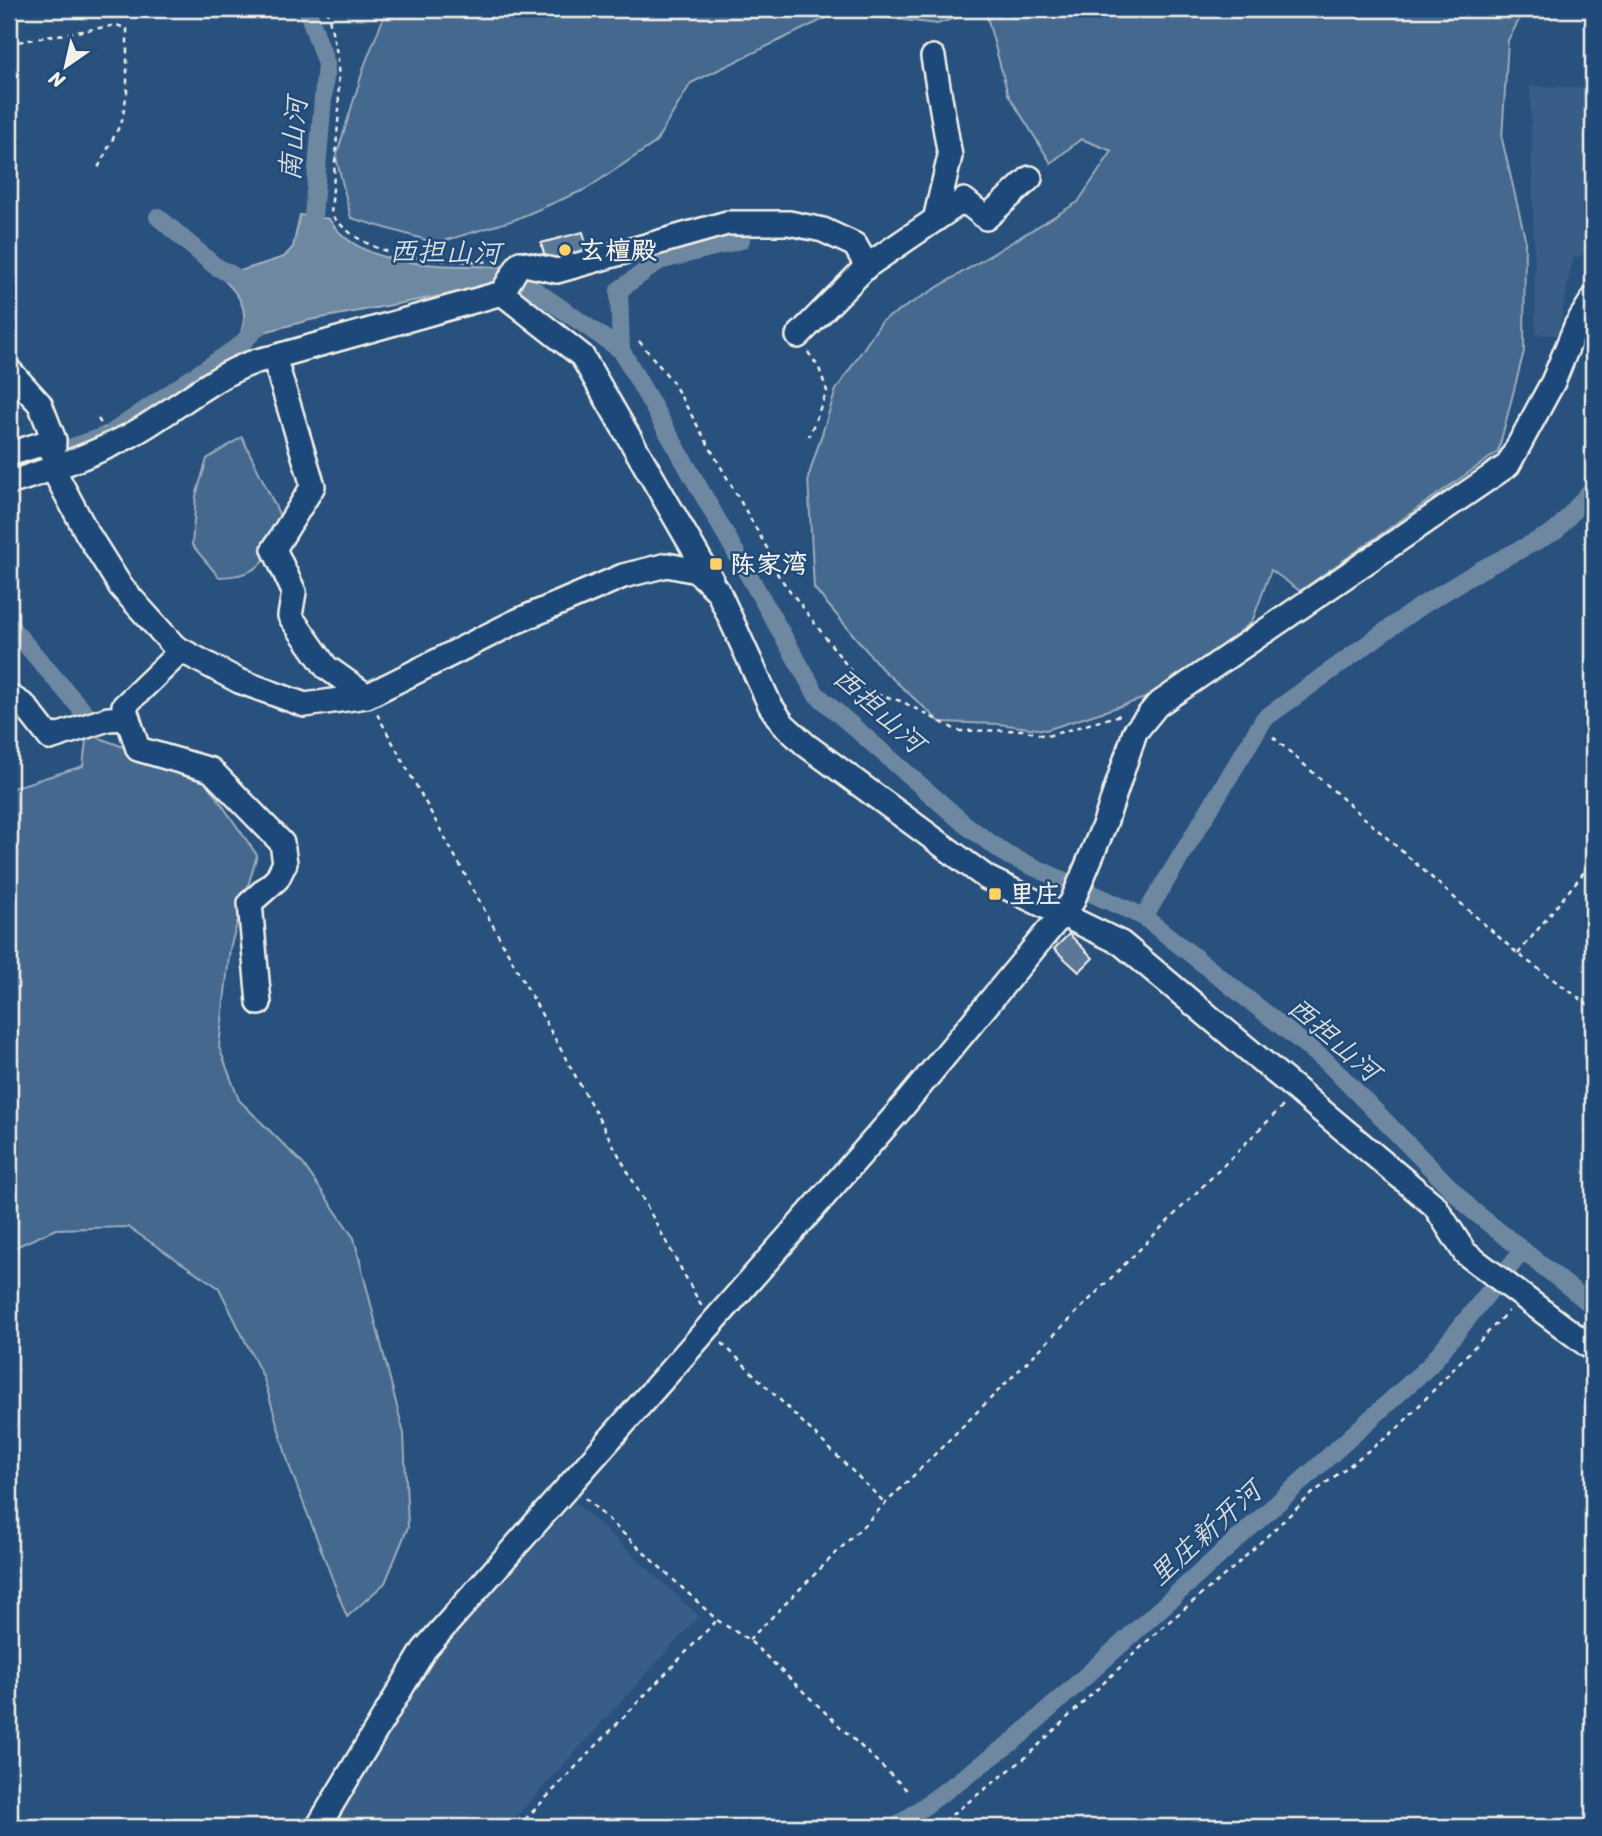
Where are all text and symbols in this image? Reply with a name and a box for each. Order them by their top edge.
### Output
north arrow [32,32,102,102]
text: N [41,62,72,98]
water label: 南山河 [265,91,321,183]
water label: 西担山河 [389,227,505,278]
place label: 玄檀殿 [579,227,657,273]
marker: 玄檀殿 [557,242,573,258]
place label: 陈家湾 [730,541,808,587]
marker: 陈家湾 [708,556,724,572]
water label: 西担山河 [821,654,940,768]
place label: 里庄 [1009,871,1061,917]
marker: 里庄 [987,886,1003,902]
water label: 西担山河 [1276,984,1395,1097]
water label: 里庄新开河 [1137,1465,1276,1598]

